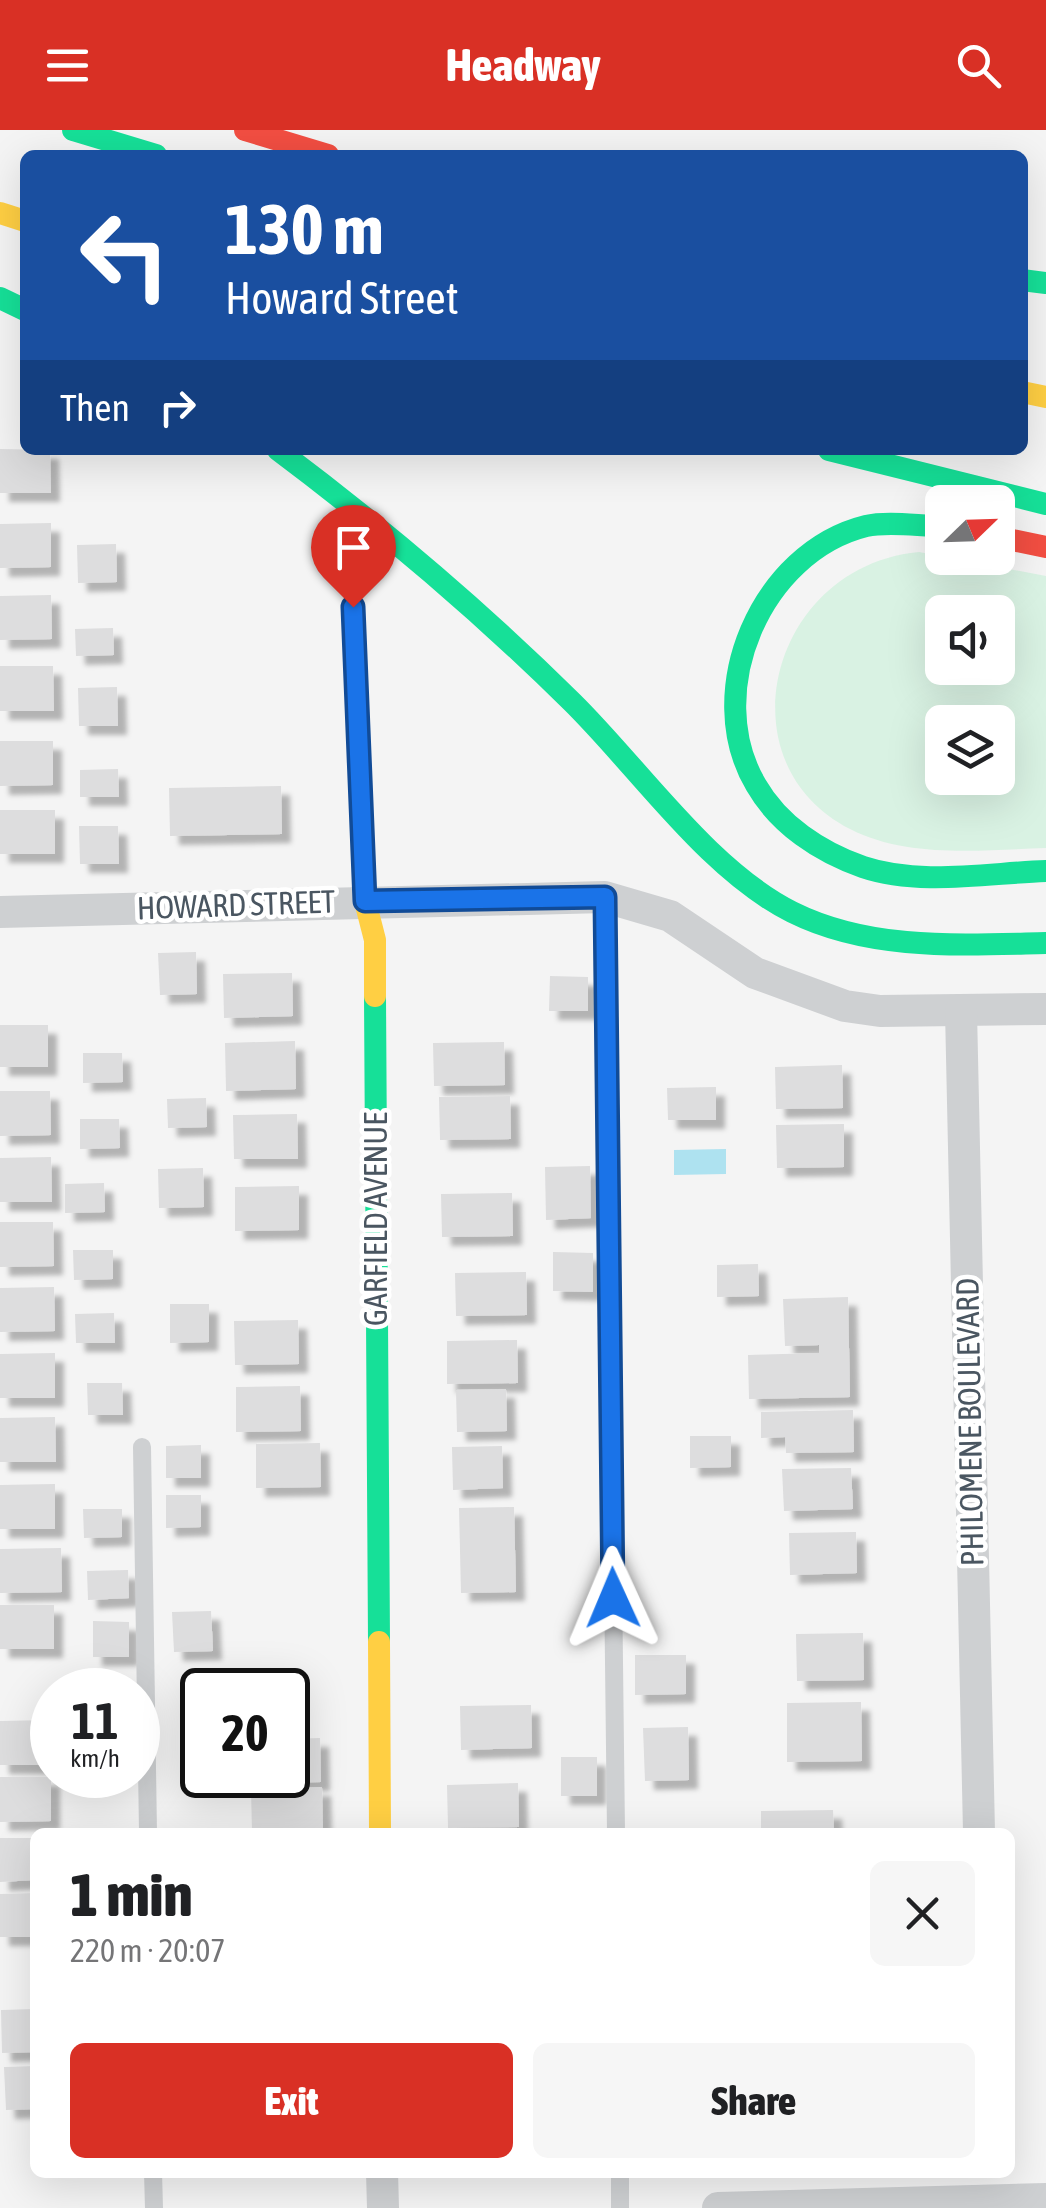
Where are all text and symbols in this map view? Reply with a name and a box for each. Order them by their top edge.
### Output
icon: menu [40,38,95,93]
icon: search [951,38,1006,93]
text: Headway [446,39,600,91]
text: 130 m [225,189,384,269]
icon: left [60,190,190,320]
text: Howard Street [225,272,459,324]
icon: right [150,380,205,435]
text: Then [60,386,130,429]
north arrow [925,485,1015,575]
map controls [925,485,1015,795]
pin [311,505,396,608]
icon: arrive [326,520,381,575]
button: sound [925,595,1015,685]
button: layers [925,705,1015,795]
street label: HOWARD STREET [136,883,336,926]
street label: GARFIELD AVENUE [357,1112,394,1326]
street label: PHILOMENE BOULEVARD [948,1278,991,1566]
position arrow [561,1546,665,1650]
speed limit sign: 20 [180,1668,310,1798]
text: 11 [71,1692,118,1750]
text: km/h [70,1744,120,1772]
text: 1 min [70,1860,193,1929]
button: close [870,1861,975,1966]
text: 220 m · 20:07 [70,1932,225,1969]
button: Exit [70,2043,513,2158]
button: Share [533,2043,975,2158]

